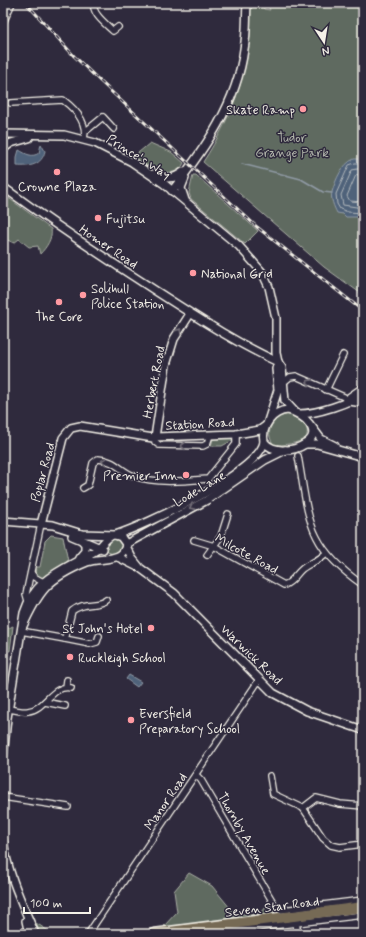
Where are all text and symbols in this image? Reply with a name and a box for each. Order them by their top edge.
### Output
north arrow [304,22,344,62]
text: N [321,43,331,58]
place label: Skate Ramp [226,102,295,119]
marker: Skate Ramp [298,104,308,114]
park label: Tudor Grange Park [255,130,329,162]
street label: Prince's Way [103,131,173,184]
marker: Crowne Plaza [52,167,62,177]
place label: Crowne Plaza [18,179,97,196]
place label: Fujitsu [106,211,145,228]
marker: Fujitsu [93,213,103,223]
street label: Homer Road [75,221,141,273]
place label: National Grid [201,266,273,283]
marker: National Grid [188,268,198,278]
place label: Solihull Police Station [91,281,164,313]
marker: Solihull Police Station [78,290,88,300]
marker: The Core [54,297,64,307]
place label: The Core [35,309,83,326]
one-way arrow [174,328,182,335]
street label: Herbert Road [139,345,170,420]
one-way arrow [306,379,313,387]
street label: Station Road [165,414,235,435]
street label: Poplar Road [27,441,60,504]
one-way arrow [180,442,186,450]
one-way arrow [101,457,107,466]
street label: Lode Lane [171,467,229,511]
place label: Premier Inn [103,468,178,485]
marker: Premier Inn [181,470,191,480]
one-way arrow [189,503,196,510]
street label: Milcote Road [212,530,281,579]
place label: St John's Hotel [62,621,143,638]
street label: Warwick Road [216,621,286,689]
marker: St John's Hotel [146,623,156,633]
place label: Ruckleigh School [78,650,166,667]
marker: Ruckleigh School [65,652,75,662]
place label: Eversfield Preparatory School [139,706,240,738]
marker: Eversfield Preparatory School [126,715,136,725]
street label: Manor Road [141,770,192,834]
street label: Thornby Avenue [213,789,274,878]
scale bar [24,889,90,915]
street label: Seven Star Road [224,893,320,922]
text: 100 m [30,896,62,912]

